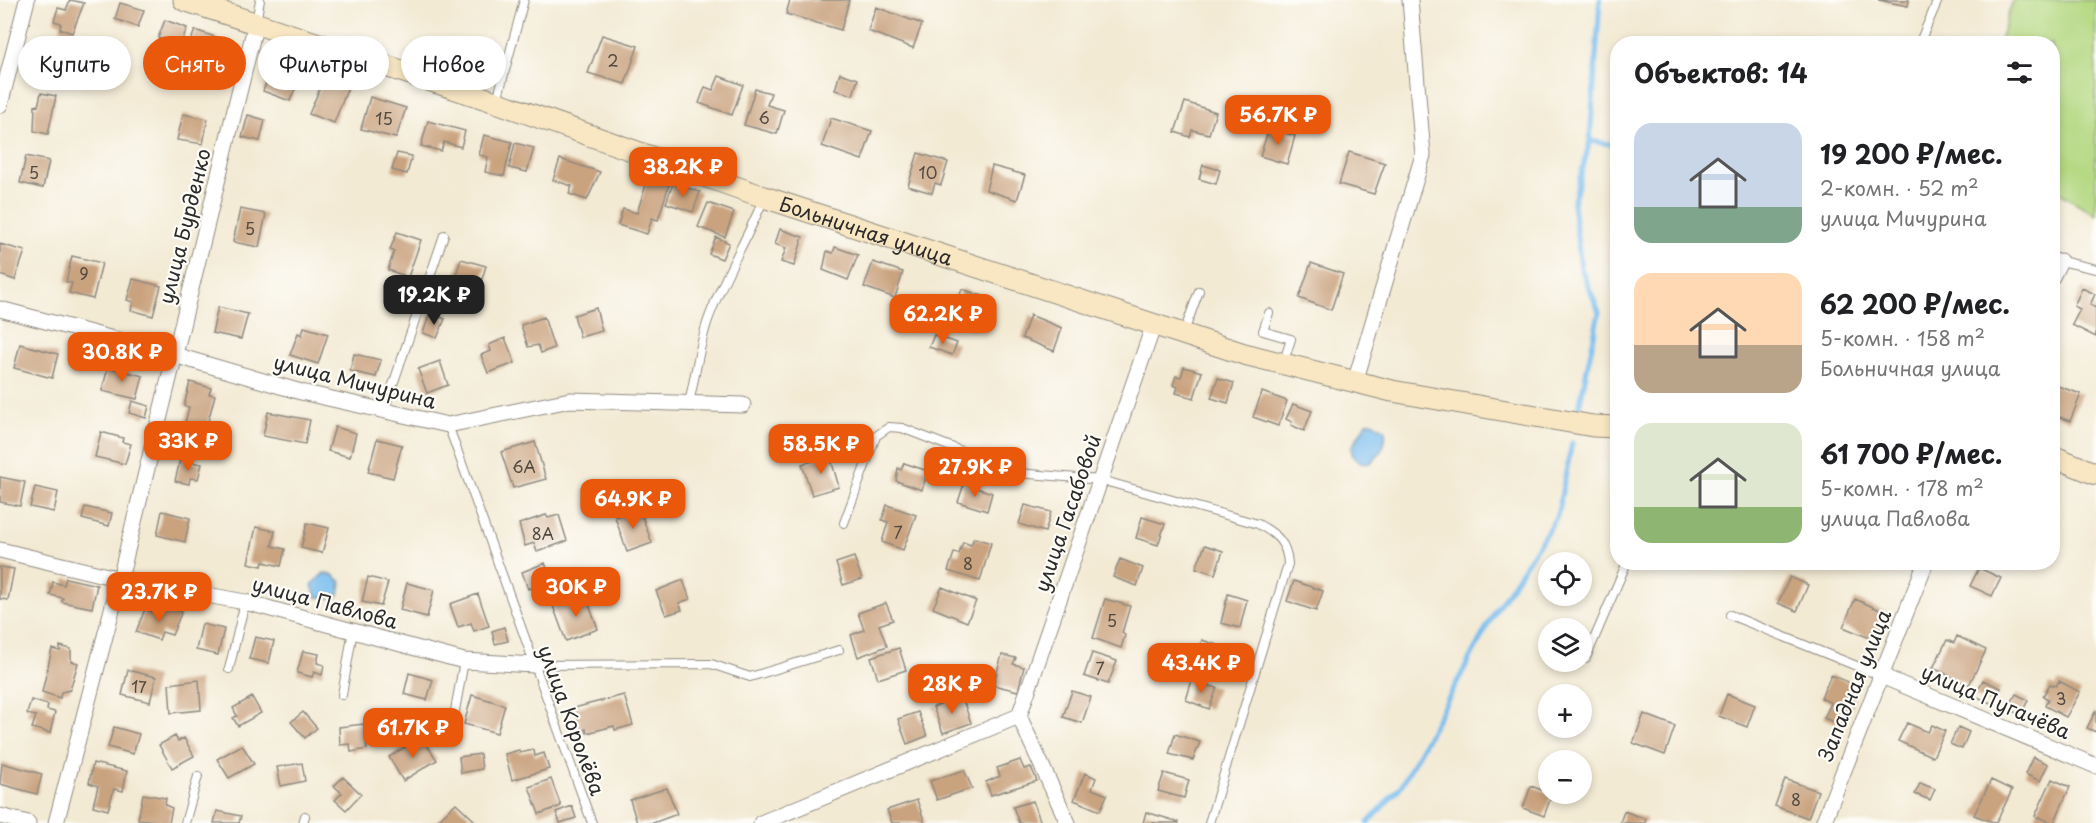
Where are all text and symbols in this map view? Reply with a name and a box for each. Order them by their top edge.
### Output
chip: Купить [18,36,131,90]
chip: Снять [143,36,246,90]
chip: Фильтры [258,36,389,90]
chip: Новое [401,36,506,90]
house number: 2 [607,48,619,72]
text: Объектов: 14 [1634,53,1808,92]
icon: filters [2003,56,2036,89]
pin: 56.7K ₽ [1223,95,1333,146]
text: 56.7K ₽ [1239,99,1317,129]
house number: 6 [758,105,770,129]
house number: 15 [375,106,393,130]
text: 19 200 ₽/мес. [1820,134,2003,173]
street label: улица Бурденко [150,145,218,307]
pin: 38.2K ₽ [628,147,738,198]
icon: home [1682,147,1754,219]
text: 38.2K ₽ [643,151,723,181]
house number: 5 [29,160,39,184]
house number: 10 [919,160,937,184]
text: 2-комн. · 52 m² [1820,173,1979,203]
street label: Больничная улица [776,188,957,273]
text: улица Мичурина [1820,203,1987,233]
house number: 5 [245,216,255,240]
house number: 9 [79,261,89,285]
pin: 19.2K ₽ [379,275,489,326]
text: 19.2K ₽ [397,279,471,309]
text: 62 200 ₽/мес. [1820,284,2010,323]
pin: 62.2K ₽ [888,294,998,345]
icon: home [1682,297,1754,369]
text: 62.2K ₽ [904,298,982,328]
text: 5-комн. · 158 m² [1820,323,1985,353]
pin: 30.8K ₽ [67,332,177,383]
text: 30.8K ₽ [82,336,162,366]
street label: улица Мичурина [271,346,440,416]
text: Больничная улица [1820,353,2000,383]
pin: 33K ₽ [146,421,230,472]
pin: 58.5K ₽ [766,424,876,475]
text: 33K ₽ [158,425,218,455]
text: 58.5K ₽ [783,428,859,458]
street label: улица Гасабовой [1026,430,1108,596]
text: 61 700 ₽/мес. [1820,434,2002,473]
pin: 27.9K ₽ [920,447,1030,498]
icon: home [1682,447,1754,519]
text: 27.9K ₽ [938,451,1012,481]
house number: 6А [512,454,536,478]
text: 5-комн. · 178 m² [1820,473,1984,503]
pin: 64.9K ₽ [578,479,688,530]
text: 64.9K ₽ [594,483,672,513]
text: улица Павлова [1820,503,1970,533]
house number: 7 [893,520,903,544]
house number: 8А [532,521,554,545]
house number: 8 [963,551,973,575]
map controls [1538,552,1592,804]
button: locate [1538,552,1592,606]
pin: 30K ₽ [534,567,618,618]
street label: улица Павлова [249,568,402,636]
text: 30K ₽ [545,571,607,601]
pin: 23.7K ₽ [104,572,214,623]
text: 23.7K ₽ [121,576,197,606]
street label: Западная улица [1810,604,1898,765]
house number: 5 [1107,608,1117,632]
button: layers [1538,618,1592,672]
street label: улица Королёва [531,641,613,800]
pin: 43.4K ₽ [1146,643,1256,694]
text: 43.4K ₽ [1161,647,1241,677]
house number: 7 [1095,656,1105,680]
street label: улица Пугачёва [1917,656,2076,746]
pin: 28K ₽ [910,664,994,715]
text: 28K ₽ [922,668,982,698]
house number: 17 [131,674,147,698]
button: + [1538,684,1592,738]
house number: 3 [2056,686,2066,710]
pin: 61.7K ₽ [358,708,468,759]
text: 61.7K ₽ [377,712,449,742]
button: − [1538,750,1592,804]
house number: 8 [1791,787,1801,811]

